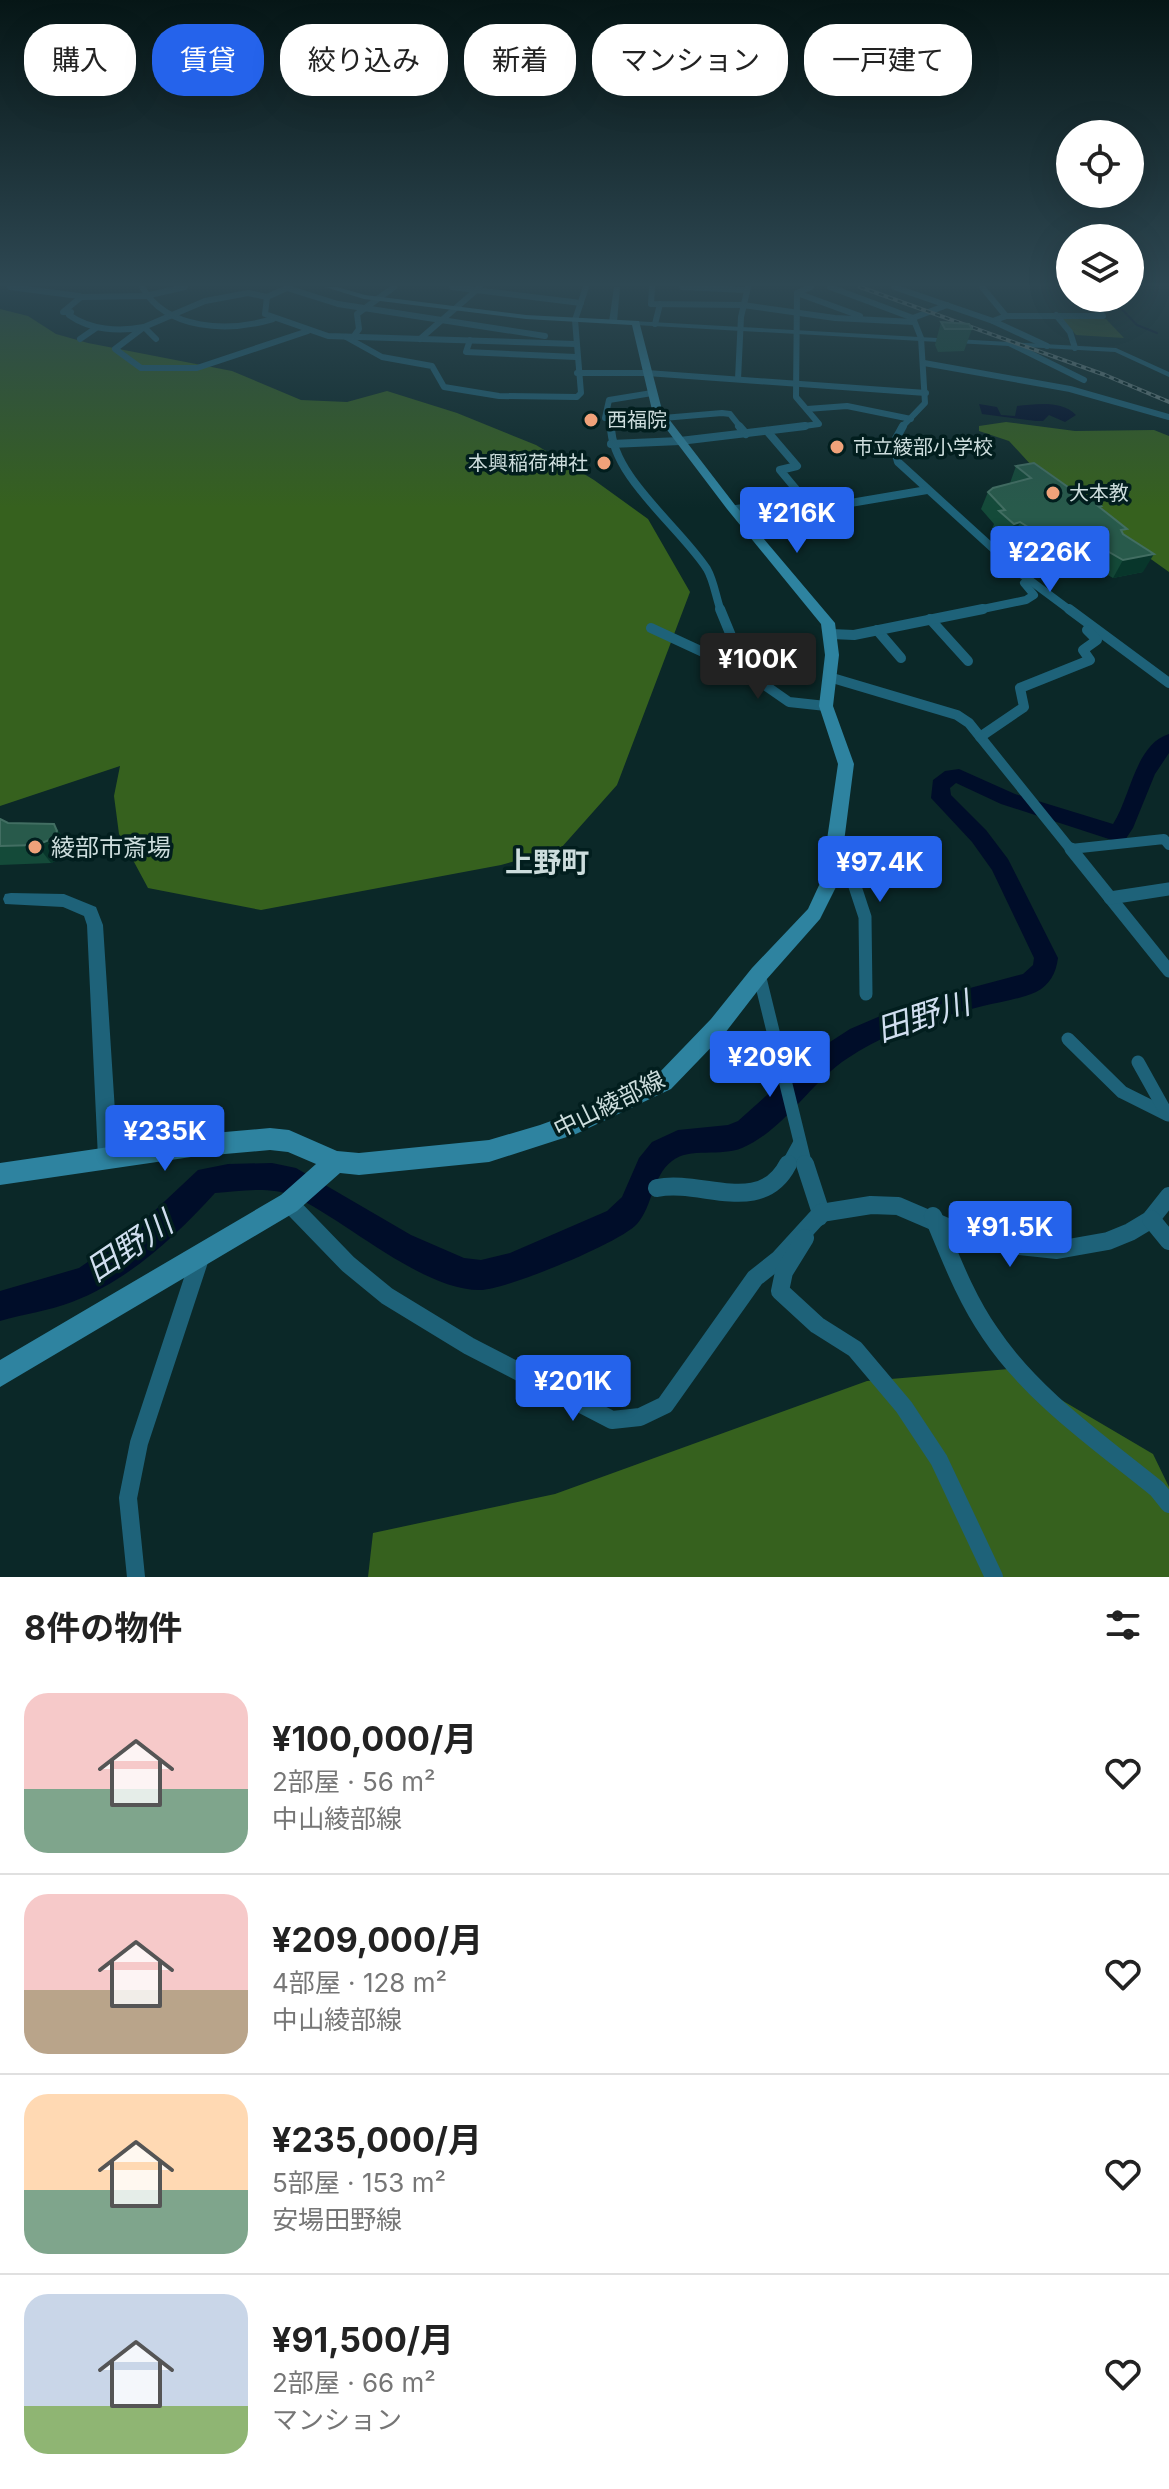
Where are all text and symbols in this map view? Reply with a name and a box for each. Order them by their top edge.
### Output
chip: 購入 [24,24,136,96]
chip: 賃貸 [152,24,264,96]
chip: 絞り込み [280,24,448,96]
chip: 新着 [464,24,576,96]
chip: マンション [592,24,788,96]
chip: 一戸建て [804,24,972,96]
map controls [1056,120,1144,312]
button: locate [1056,120,1144,208]
button: layers [1056,224,1144,312]
place label: 西福院 [607,408,667,432]
marker: 西福院 [582,411,600,429]
place label: 市立綾部小学校 [853,435,993,459]
marker: 市立綾部小学校 [828,438,846,456]
place label: 本興稲荷神社 [468,451,588,475]
marker: 本興稲荷神社 [595,454,613,472]
place label: 大本教 [1069,481,1129,505]
marker: 大本教 [1044,484,1062,502]
pin: ¥216K [741,487,853,555]
text: ¥216K [758,497,836,528]
pin: ¥226K [994,526,1106,594]
text: ¥226K [1008,536,1092,567]
pin: ¥100K [702,633,814,701]
text: ¥100K [718,643,798,674]
place label: 綾部市斎場 [51,833,171,862]
pin: ¥97.4K [815,836,945,904]
marker: 綾部市斎場 [26,838,44,856]
district label: 上野町 [505,845,589,879]
text: ¥97.4K [836,846,924,877]
water label: 田野川 [871,982,978,1049]
pin: ¥209K [714,1031,826,1099]
text: ¥209K [728,1041,812,1072]
street label: 中山綾部線 [549,1065,669,1143]
pin: ¥235K [109,1105,221,1173]
text: ¥235K [123,1115,207,1146]
water label: 田野川 [78,1201,182,1289]
pin: ¥91.5K [945,1201,1075,1269]
text: ¥91.5K [967,1211,1053,1242]
pin: ¥201K [517,1355,629,1423]
text: ¥201K [534,1365,612,1396]
icon: filters [1101,1603,1145,1647]
text: 8件の物件 [24,1607,182,1648]
text: ¥100,000/月 [272,1718,477,1759]
icon: home [88,1725,184,1821]
icon: heart [1101,1751,1145,1795]
text: 2部屋 · 56 m² [272,1766,435,1797]
text: 中山綾部線 [272,1803,402,1834]
text: ¥209,000/月 [272,1919,483,1960]
icon: home [88,1926,184,2022]
icon: heart [1101,1952,1145,1996]
text: 4部屋 · 128 m² [272,1967,447,1998]
text: 中山綾部線 [272,2004,402,2035]
text: ¥235,000/月 [272,2119,482,2160]
icon: home [88,2126,184,2222]
icon: heart [1101,2152,1145,2196]
text: 5部屋 · 153 m² [272,2167,446,2198]
text: 安場田野線 [272,2204,402,2235]
text: ¥91,500/月 [272,2319,454,2360]
icon: home [88,2326,184,2422]
icon: heart [1101,2352,1145,2396]
text: 2部屋 · 66 m² [272,2367,436,2398]
text: マンション [272,2404,402,2435]

